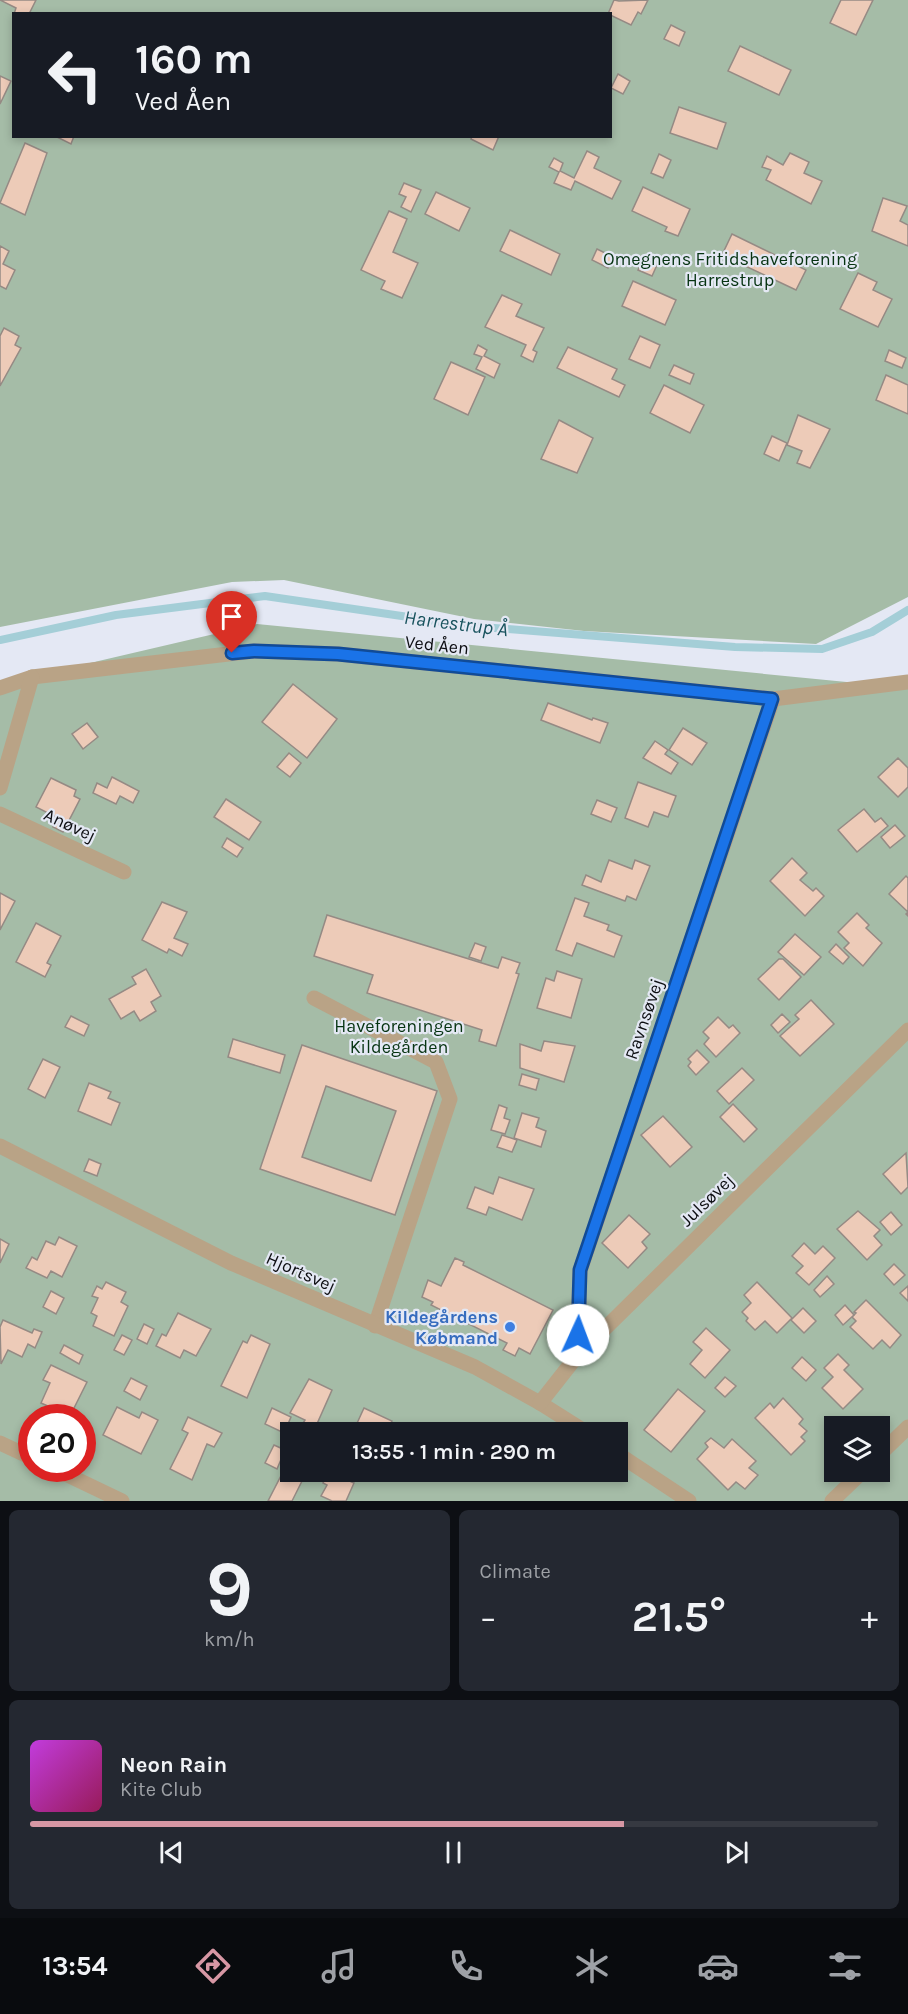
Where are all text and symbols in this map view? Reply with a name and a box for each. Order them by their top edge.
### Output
text: 160 m [135,34,253,84]
icon: left [36,36,114,114]
text: Ved Åen [135,85,231,117]
park label: Omegnens Fritidshaveforening Harrestrup [603,248,857,291]
pin [206,591,257,653]
icon: arrive [215,600,248,633]
water label: Harrestrup Å [403,606,509,641]
street label: Ved Åen [404,631,470,659]
street label: Anøvej [40,803,100,847]
street label: Ravnsøvej [620,976,668,1062]
park label: Haveforeningen Kildegården [334,1015,464,1058]
street label: Julsøvej [675,1169,739,1231]
street label: Hjortsvej [263,1247,339,1297]
position arrow [546,1303,610,1367]
place label: Kildegårdens Købmand [385,1306,498,1349]
marker: Kildegårdens Købmand [503,1320,517,1334]
speed limit sign: 20 [18,1404,96,1482]
map controls [824,1416,890,1482]
button: layers [824,1416,890,1482]
text: 13:55 · 1 min · 290 m [352,1439,556,1465]
text: 9 [205,1543,253,1635]
text: Climate [480,1560,551,1583]
text: 21.5° [631,1590,726,1642]
text: − [480,1598,497,1636]
text: + [861,1598,878,1636]
text: km/h [204,1628,255,1651]
text: Neon Rain [120,1752,227,1778]
text: Kite Club [120,1778,202,1801]
icon: previous [155,1836,188,1869]
icon: pause [437,1836,470,1869]
icon: next [720,1836,753,1869]
icon: directions [192,1945,234,1987]
icon: music [318,1945,360,1987]
icon: phone [445,1945,487,1987]
icon: climate [571,1945,613,1987]
icon: car [697,1945,739,1987]
icon: filters [824,1945,866,1987]
text: 13:54 [42,1950,108,1982]

